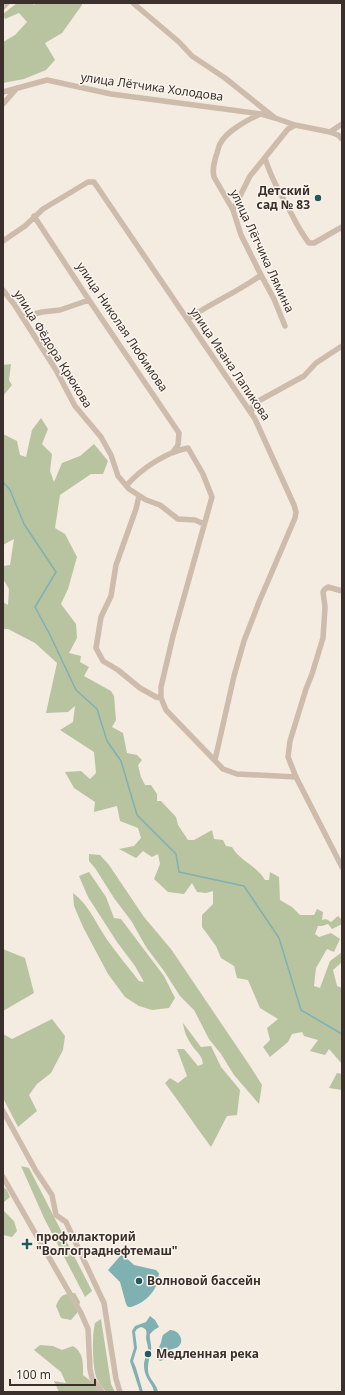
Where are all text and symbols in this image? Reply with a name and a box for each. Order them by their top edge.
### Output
street label: улица Лётчика Холодова [80,68,224,105]
place label: Детский сад № 83 [257,182,310,213]
street label: улица Лётчика Лямина [226,186,298,315]
marker: Детский сад № 83 [313,193,323,203]
street label: улица Николая Любимова [73,259,172,395]
street label: улица Фёдора Крюкова [10,287,97,411]
street label: улица Ивана Лапикова [186,304,275,424]
place label: профилакторий "Волгограднефтемаш" [36,1228,178,1259]
marker: профилакторий "Волгограднефтемаш" [21,1238,33,1250]
place label: Волновой бассейн [147,1272,261,1289]
marker: Волновой бассейн [134,1276,144,1286]
place label: Медленная река [156,1345,259,1362]
marker: Медленная река [143,1349,153,1359]
scale bar [10,1361,95,1387]
text: 100 m [16,1366,51,1383]

